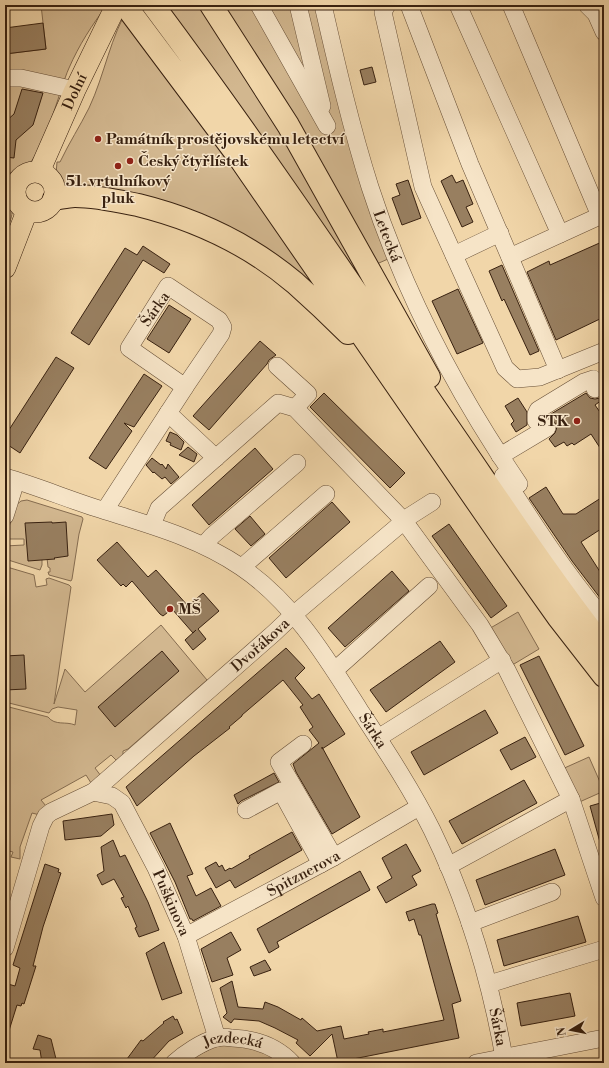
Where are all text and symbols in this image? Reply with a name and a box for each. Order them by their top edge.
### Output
street label: Dolní [58,69,92,113]
place label: Památník prostějovskému letectví [106,130,345,149]
marker: Památník prostějovskému letectví [93,134,103,144]
place label: Český čtyřlístek [138,151,249,171]
marker: Český čtyřlístek [125,156,135,166]
marker: 51. vrtulníkový pluk [113,161,123,171]
place label: 51. vrtulníkový pluk [66,172,171,208]
street label: Letecká [369,208,406,265]
street label: Šárka [136,287,174,330]
place label: STK [537,412,570,431]
marker: STK [572,416,582,426]
place label: MŠ [178,599,201,619]
marker: MŠ [165,604,175,614]
street label: Dvořákova [227,614,294,676]
street label: Šárka [354,709,391,753]
street label: Spitznerova [264,846,344,901]
street label: Puškinova [148,867,194,939]
street label: Šárka [484,1006,511,1048]
north arrow [551,1010,591,1050]
text: N [554,1026,570,1037]
street label: Jezdecká [199,1028,266,1053]

